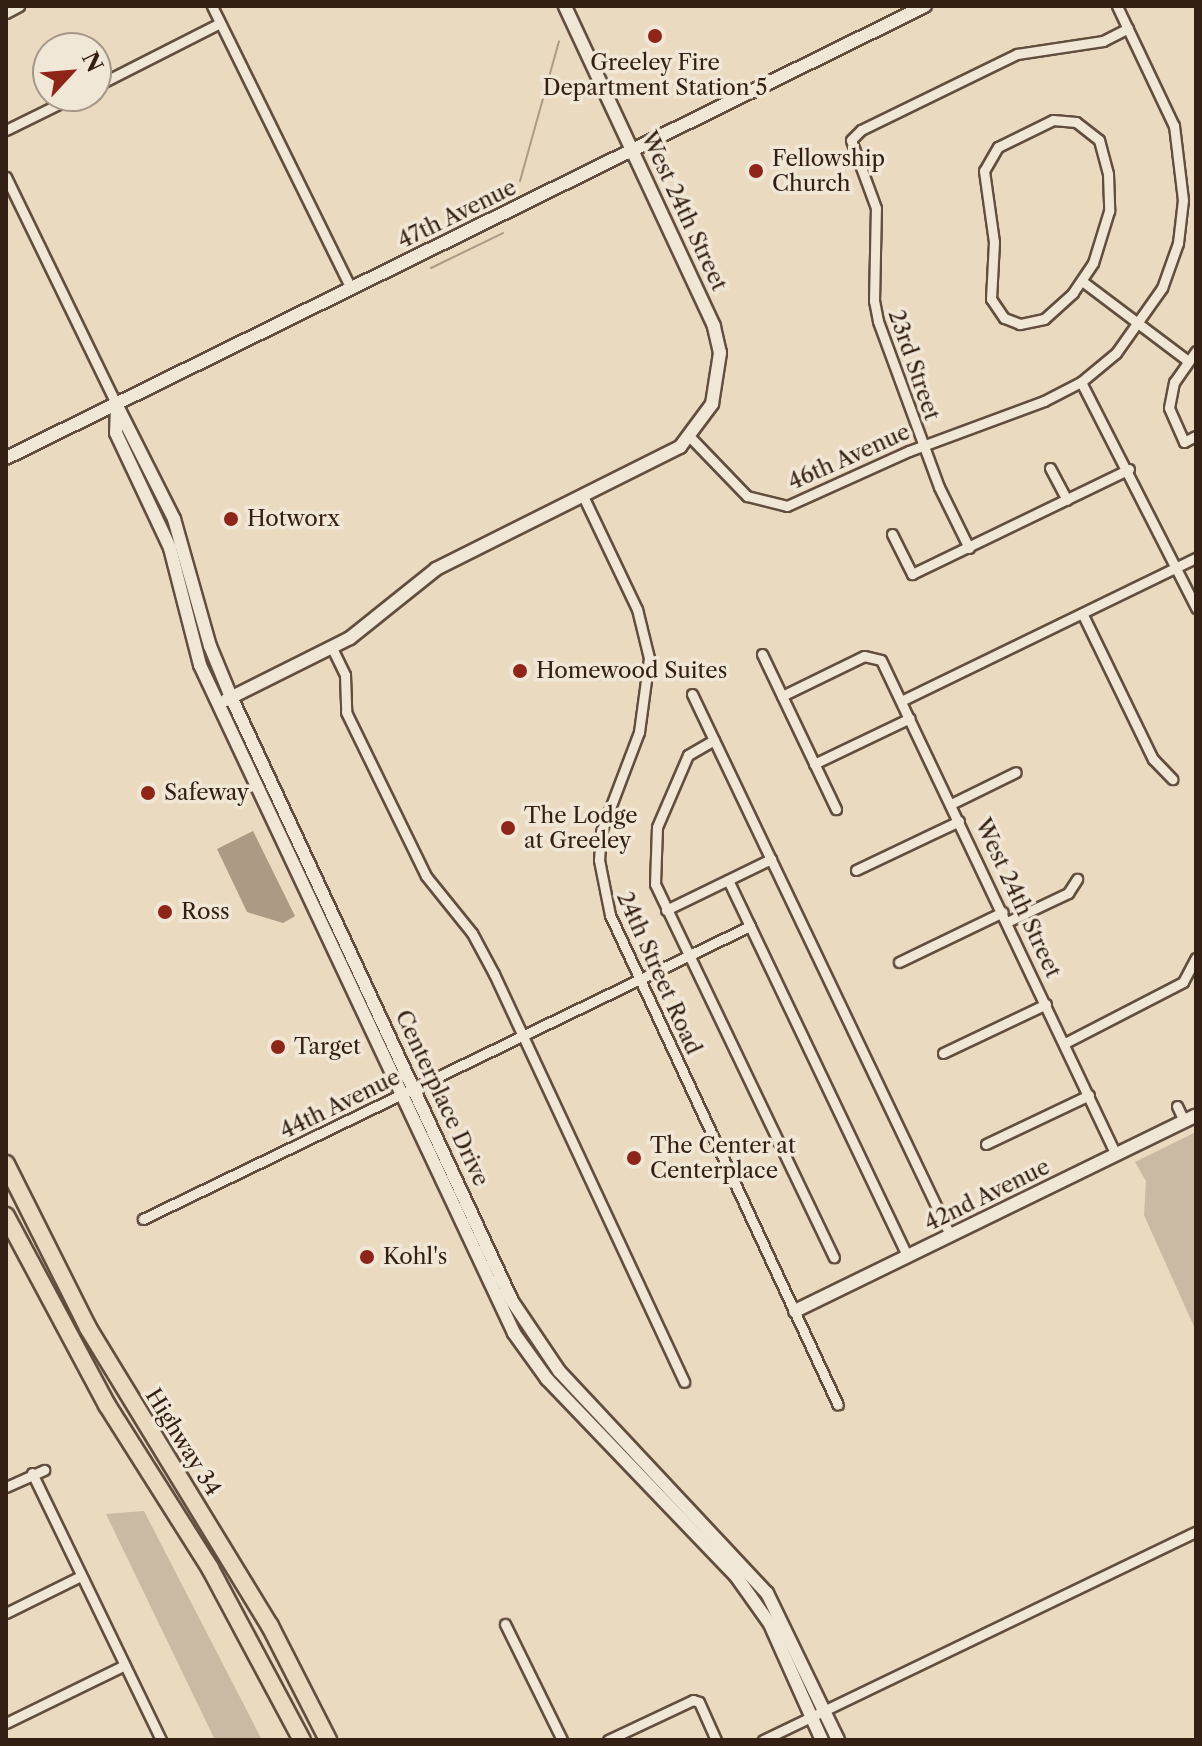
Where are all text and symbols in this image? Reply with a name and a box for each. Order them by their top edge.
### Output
marker: Greeley Fire Department Station 5 [646,27,664,45]
north arrow [32,32,112,112]
text: N [76,48,109,77]
place label: Greeley Fire Department Station 5 [543,49,767,100]
street label: West 24th Street [636,127,732,295]
place label: Fellowship Church [772,145,885,196]
marker: Fellowship Church [747,162,765,180]
street label: 47th Avenue [393,174,521,254]
street label: 23rd Street [883,306,945,424]
street label: 46th Avenue [784,418,914,496]
place label: Hotworx [247,506,340,532]
marker: Hotworx [222,510,240,528]
place label: Homewood Suites [536,658,727,684]
marker: Homewood Suites [511,662,529,680]
place label: Safeway [164,780,249,806]
marker: Safeway [139,784,157,802]
place label: The Lodge at Greeley [524,802,638,854]
street label: West 24th Street [970,814,1066,982]
marker: The Lodge at Greeley [499,819,517,837]
street label: 24th Street Road [611,888,707,1058]
place label: Ross [181,899,230,925]
marker: Ross [156,903,174,921]
street label: Centerplace Drive [390,1006,494,1190]
place label: Target [294,1034,361,1060]
marker: Target [269,1038,287,1056]
street label: 44th Avenue [275,1063,405,1145]
place label: The Center at Centerplace [650,1132,796,1184]
marker: The Center at Centerplace [625,1149,643,1167]
street label: 42nd Avenue [920,1153,1054,1237]
place label: Kohl's [383,1244,447,1270]
marker: Kohl's [358,1248,376,1266]
street label: Highway 34 [140,1383,226,1501]

